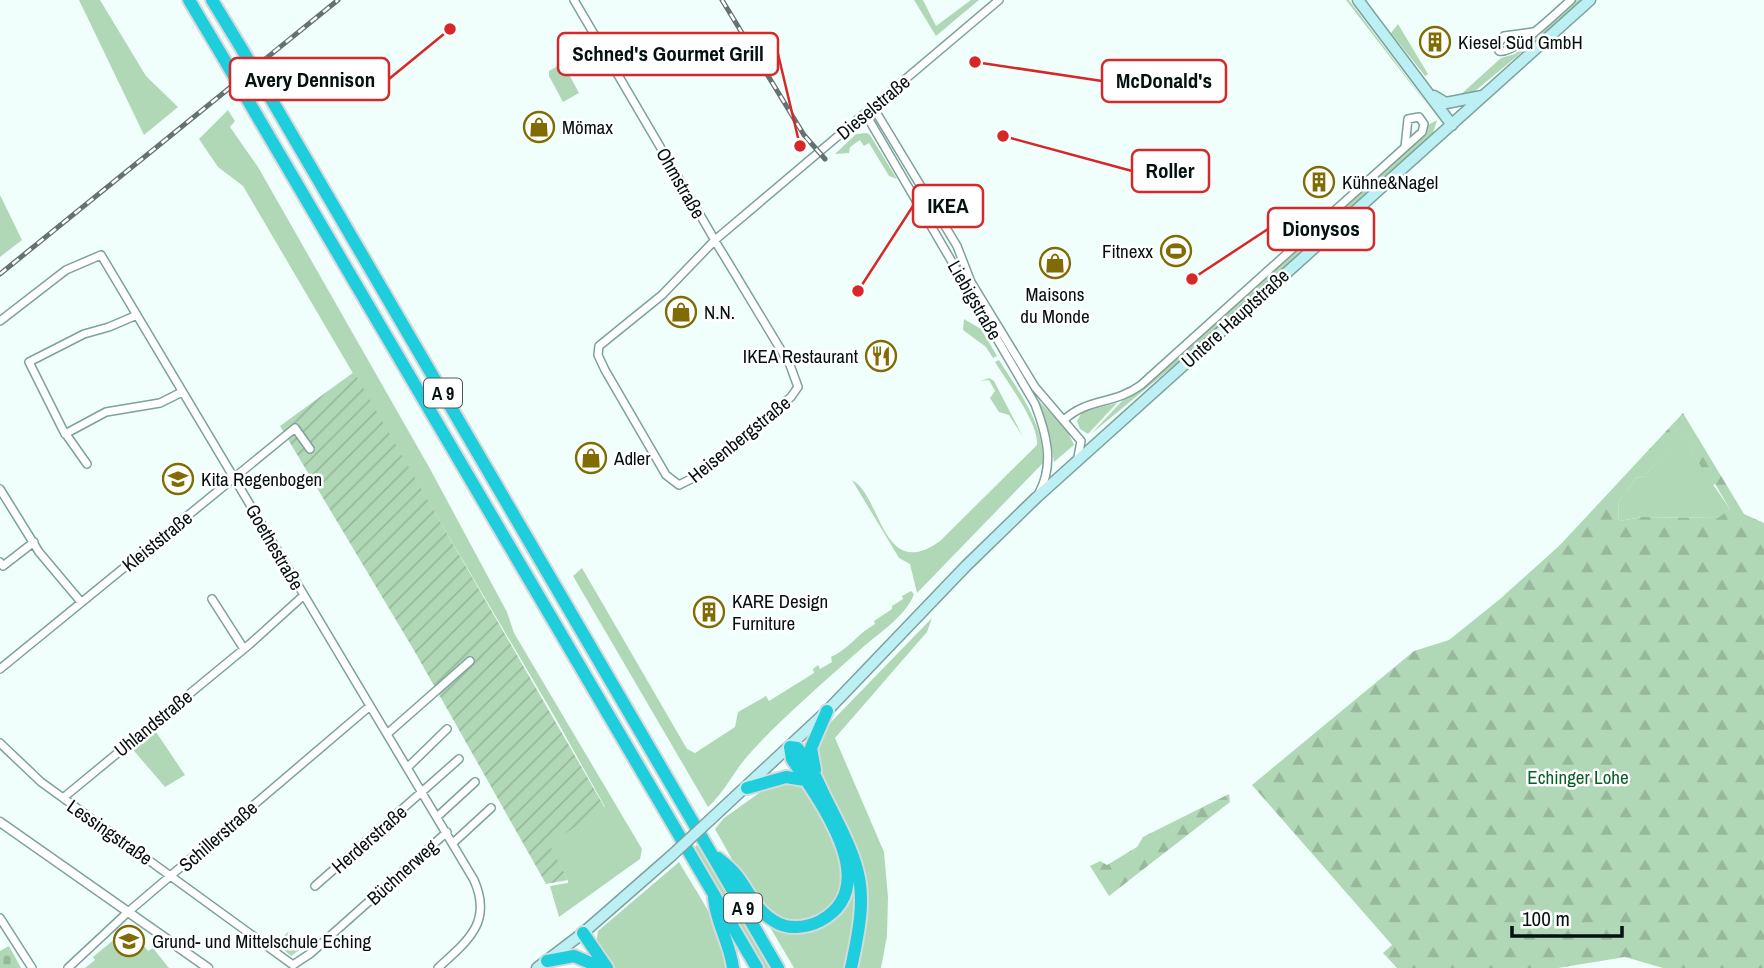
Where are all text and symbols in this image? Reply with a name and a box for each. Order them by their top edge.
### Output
building icon: Kiesel Süd GmbH [1418,25,1452,59]
place label: Kiesel Süd GmbH [1458,29,1583,55]
callout: Schned's Gourmet Grill [558,33,778,75]
text: Schned's Gourmet Grill [572,39,764,68]
callout: Avery Dennison [230,58,389,100]
callout: McDonald's [1102,60,1226,102]
text: Avery Dennison [245,65,375,94]
text: McDonald's [1116,66,1212,95]
street label: Dieselstraße [831,69,915,145]
shop icon: Mömax [522,110,556,144]
place label: Mömax [562,114,613,140]
street label: Ohmstraße [650,143,712,223]
callout: Roller [1132,150,1209,192]
text: Roller [1146,156,1195,185]
building icon: Kühne&Nagel [1302,165,1336,199]
place label: Kühne&Nagel [1342,169,1438,195]
callout: IKEA [913,185,983,227]
text: IKEA [927,191,969,220]
callout: Dionysos [1268,208,1374,250]
text: Dionysos [1282,214,1360,243]
sports icon: Fitnexx [1159,234,1193,268]
place label: Fitnexx [1102,238,1153,264]
shop icon: Maisons du Monde [1038,246,1072,280]
street label: Liebigstraße [942,256,1008,344]
street label: Untere Hauptstraße [1175,263,1295,373]
place label: Maisons du Monde [1020,281,1090,329]
shop icon: N.N. [664,295,698,329]
place label: N.N. [704,299,735,325]
restaurant icon: IKEA Restaurant [864,339,898,373]
place label: IKEA Restaurant [743,343,859,369]
road number: A 9 [424,379,462,408]
street label: Heisenbergstraße [682,390,796,488]
shop icon: Adler [574,441,608,475]
place label: Adler [613,445,651,471]
school or university icon: Kita Regenbogen [161,462,195,496]
place label: Kita Regenbogen [201,466,322,492]
street label: Goethestraße [240,499,310,595]
street label: Kleiststraße [117,505,197,577]
place label: KARE Design Furniture [732,588,828,636]
building icon: KARE Design Furniture [692,595,726,629]
street label: Uhlandstraße [108,683,198,763]
park label: Echinger Lohe [1527,764,1629,790]
street label: Lessingstraße [62,793,158,871]
street label: Schillerstraße [173,795,263,877]
street label: Herderstraße [326,799,412,879]
street label: Büchnerweg [361,833,443,911]
road number: A 9 [724,894,762,923]
scale bar [1512,894,1622,938]
text: 100 m [1522,904,1570,933]
school or university icon: Grund- und Mittelschule Eching [112,924,146,958]
place label: Grund- und Mittelschule Eching [152,928,371,954]

